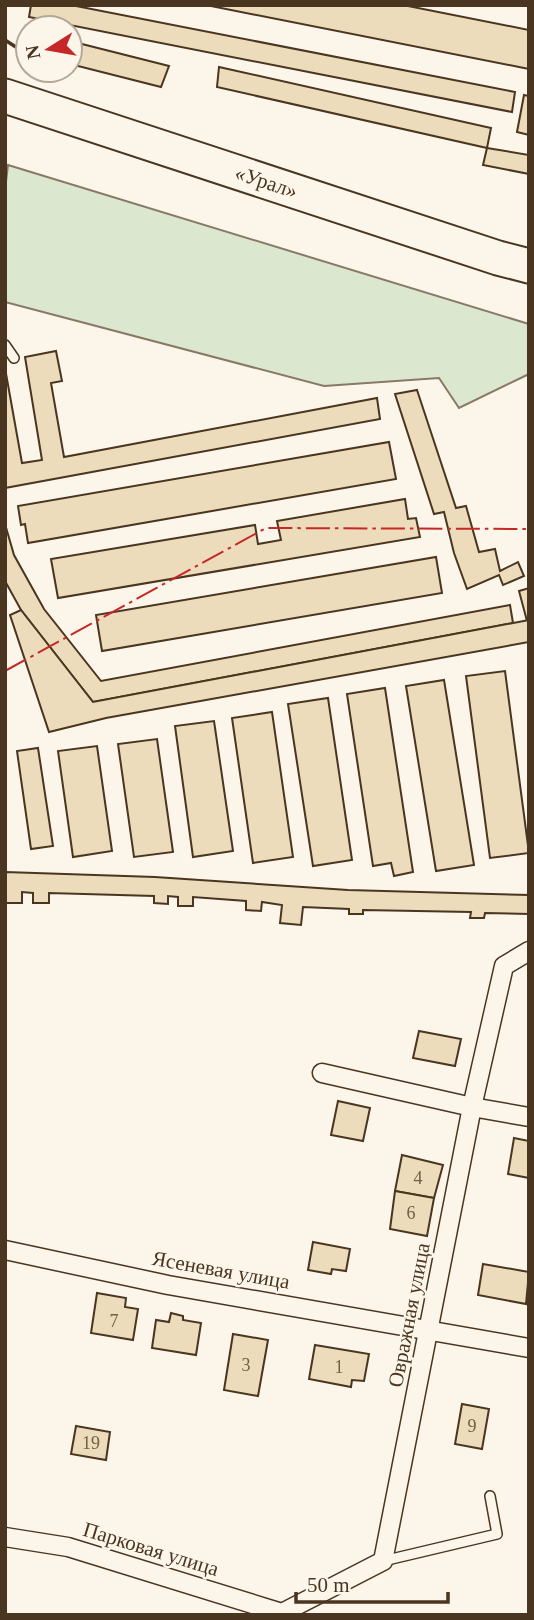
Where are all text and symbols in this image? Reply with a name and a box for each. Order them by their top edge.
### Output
north arrow [14,14,84,84]
text: N [21,43,44,61]
street label: «Урал» [232,160,301,203]
house number: 4 [414,1168,423,1188]
house number: 6 [407,1203,416,1223]
street label: Овражная улица [383,1240,435,1389]
street label: Ясеневая улица [150,1246,292,1294]
house number: 7 [110,1311,119,1331]
house number: 3 [242,1355,251,1375]
house number: 1 [335,1357,344,1377]
house number: 9 [468,1416,477,1436]
house number: 19 [82,1433,100,1453]
street label: Парковая улица [80,1517,222,1581]
scale bar [296,1560,448,1604]
text: 50 m [307,1573,350,1597]

